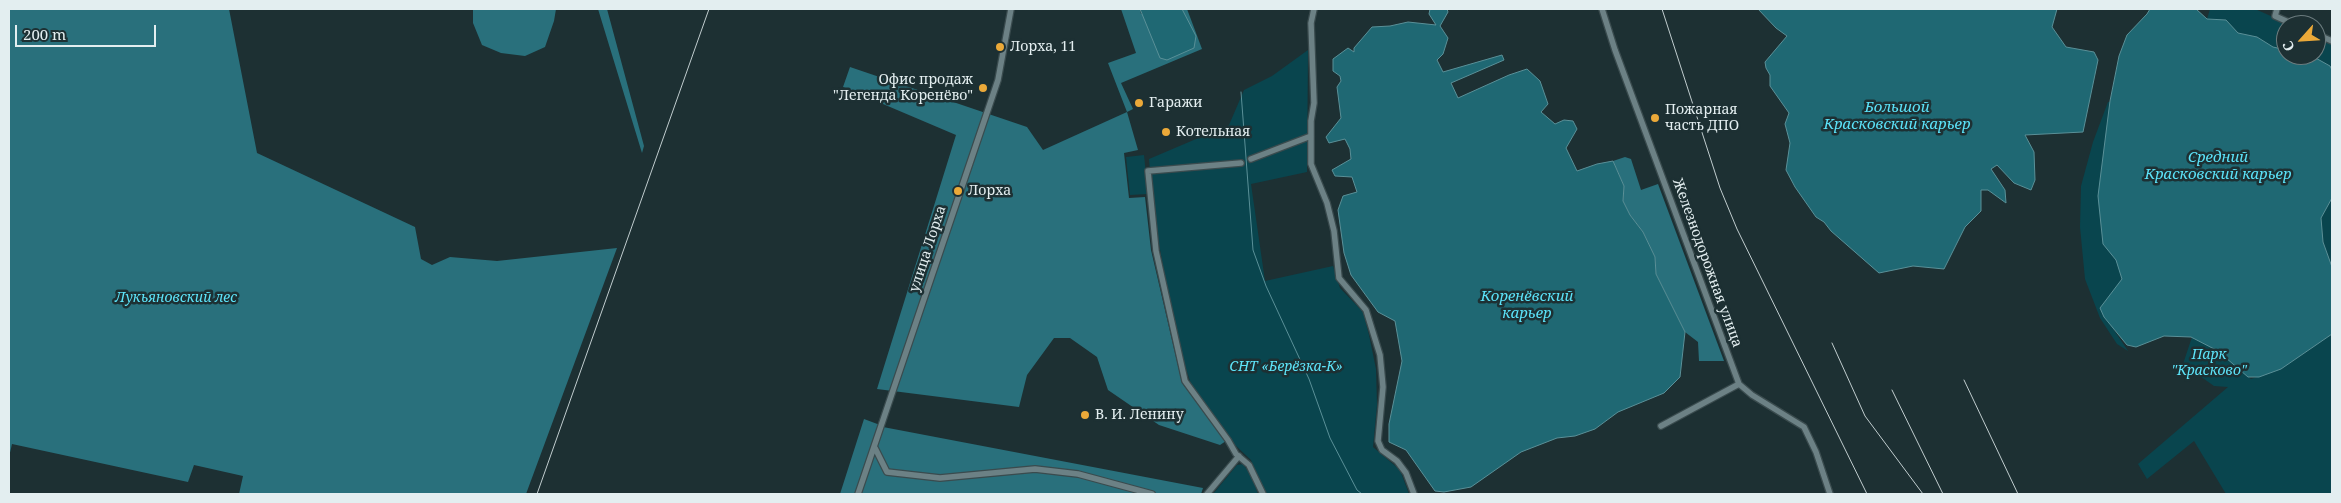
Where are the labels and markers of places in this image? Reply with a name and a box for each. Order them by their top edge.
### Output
place label: Лорха, 11 [1010,39,1076,55]
marker: Лорха, 11 [994,41,1006,53]
place label: Офис продаж "Легенда Коренёво" [833,72,973,104]
marker: Офис продаж "Легенда Коренёво" [977,82,989,94]
place label: Гаражи [1149,95,1202,111]
marker: Гаражи [1133,97,1145,109]
place label: Пожарная часть ДПО [1665,102,1739,134]
marker: Пожарная часть ДПО [1649,112,1661,124]
place label: Котельная [1176,124,1250,140]
marker: Котельная [1160,126,1172,138]
place label: Лорха [968,183,1011,199]
marker: Лорха [952,185,964,197]
place label: В. И. Ленину [1095,407,1184,423]
marker: В. И. Ленину [1079,409,1091,421]

